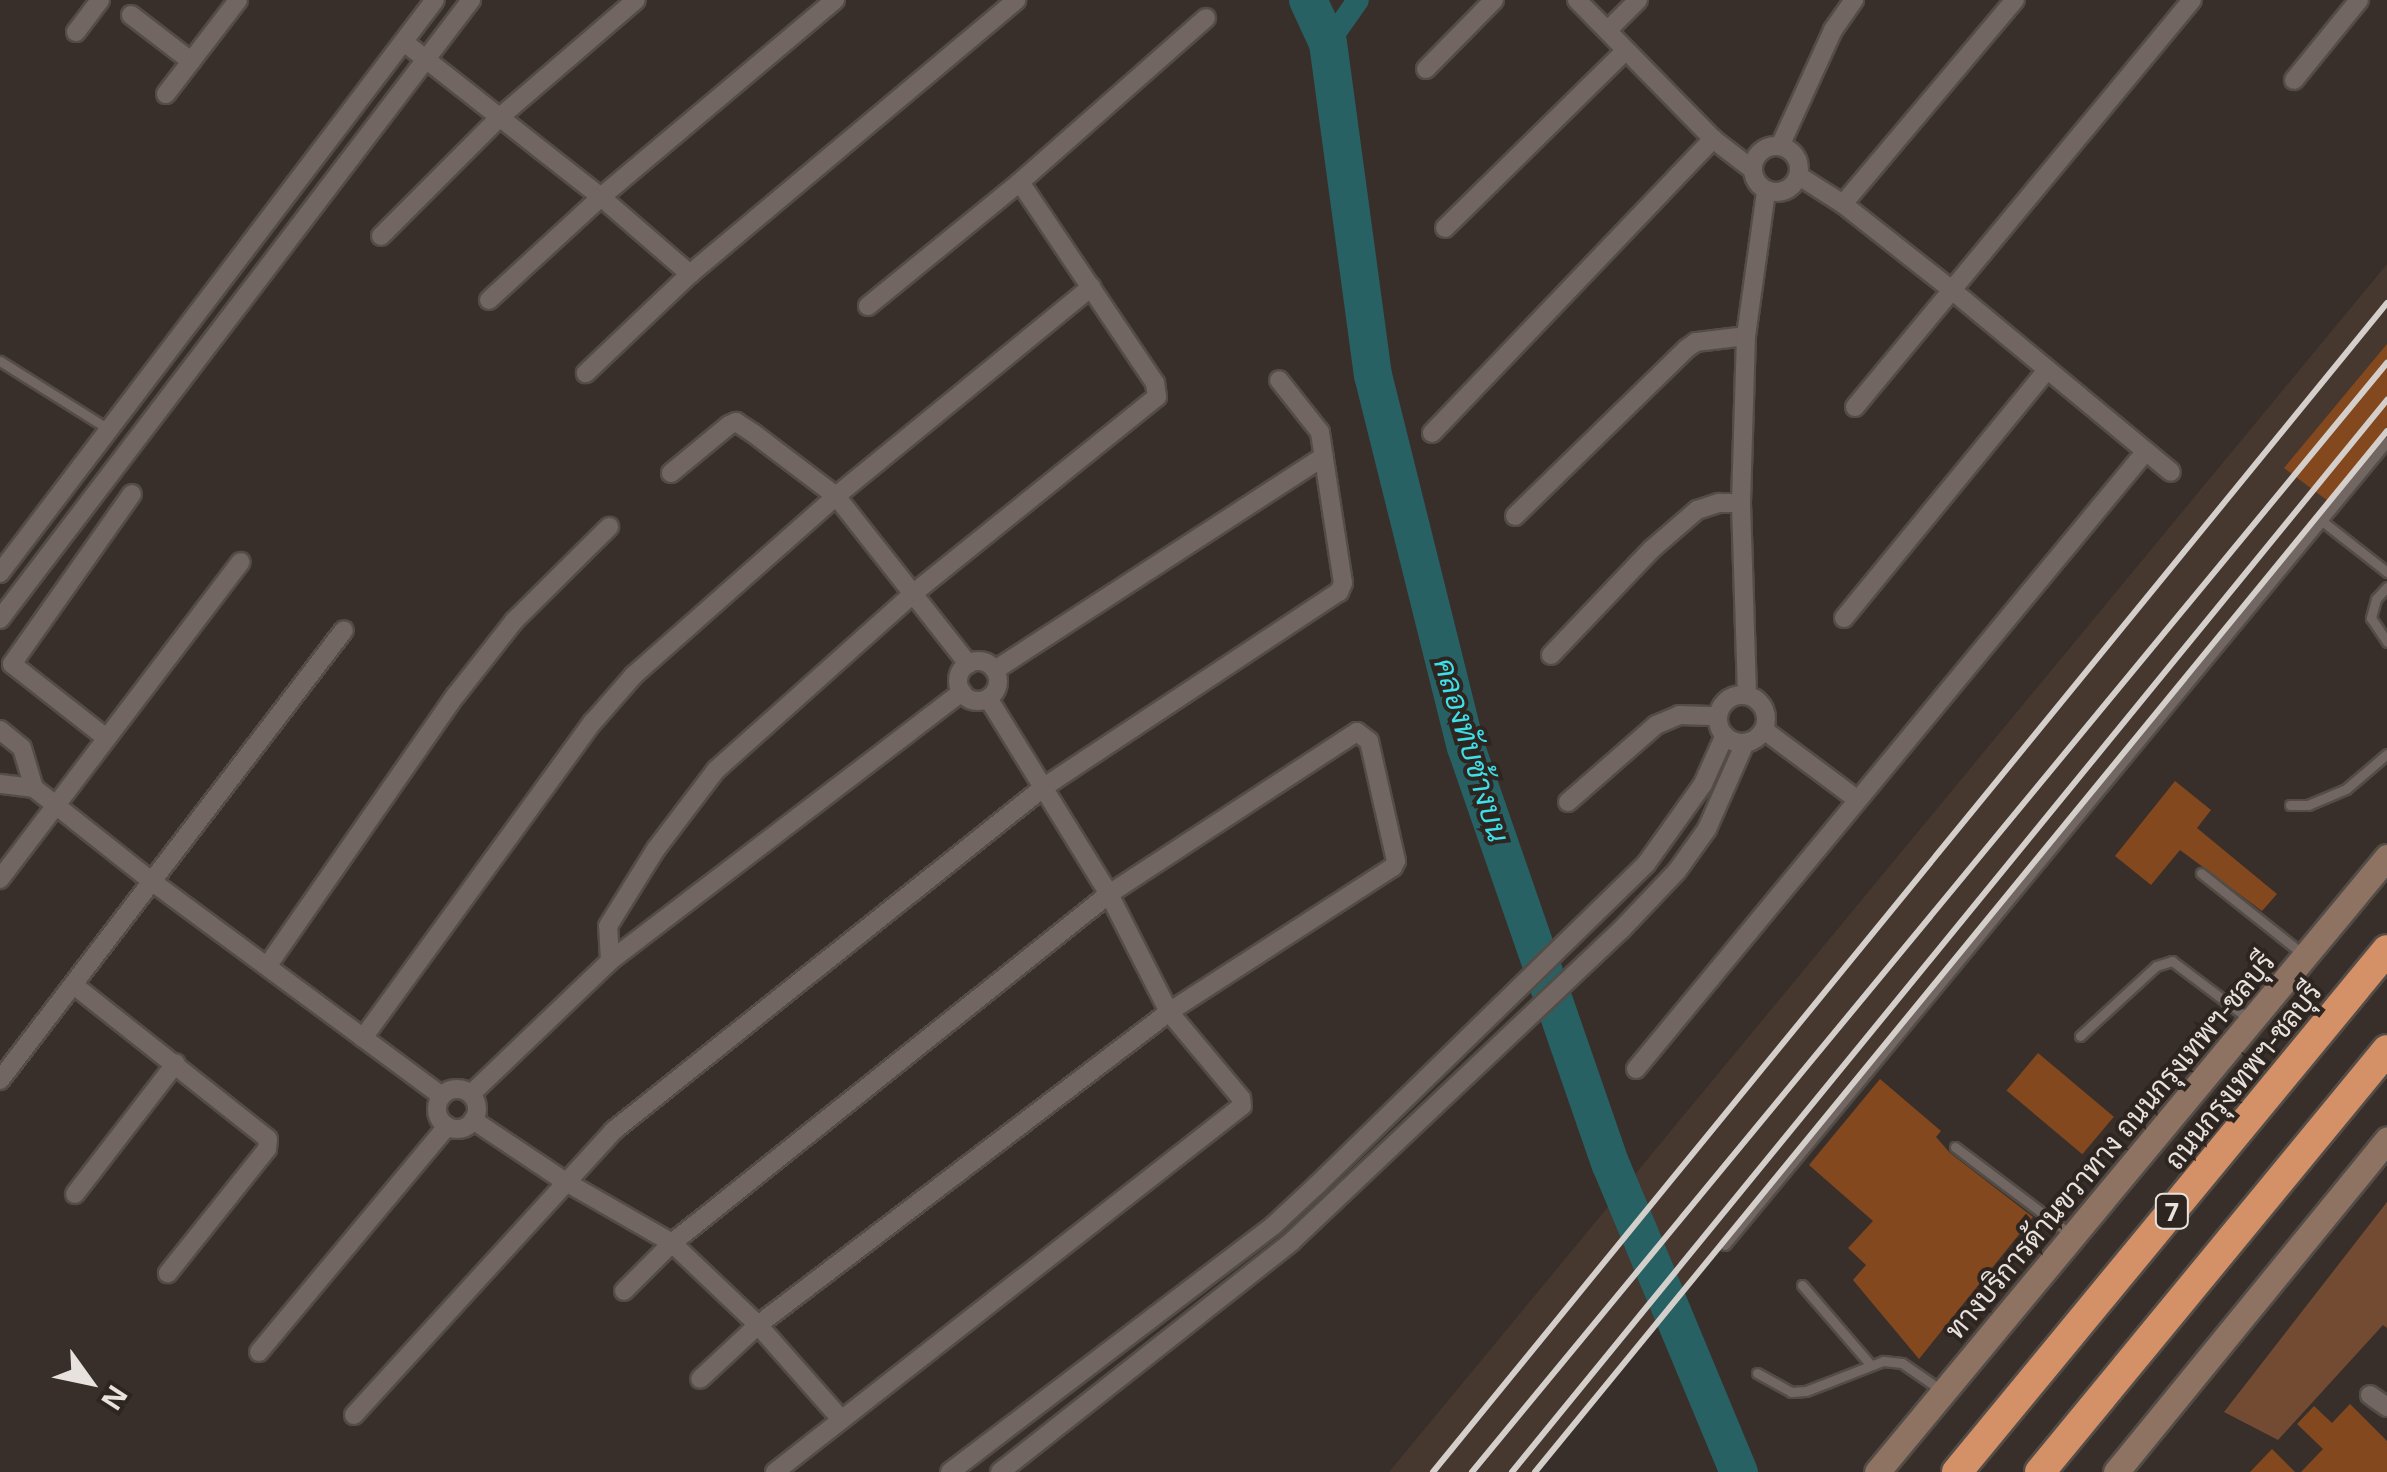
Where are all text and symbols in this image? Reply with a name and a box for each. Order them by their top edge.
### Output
water label: คลองทับช้างบน [1427,654,1517,846]
street label: ทางบริการด้านขวาทาง ถนนกรุงเทพฯ-ชลบุรี [1937,945,2281,1345]
street label: ถนนกรุงเทพฯ-ชลบุรี [2156,975,2328,1175]
road number: 7 [2154,1191,2190,1231]
north arrow [40,1332,140,1432]
text: N [93,1378,137,1418]

